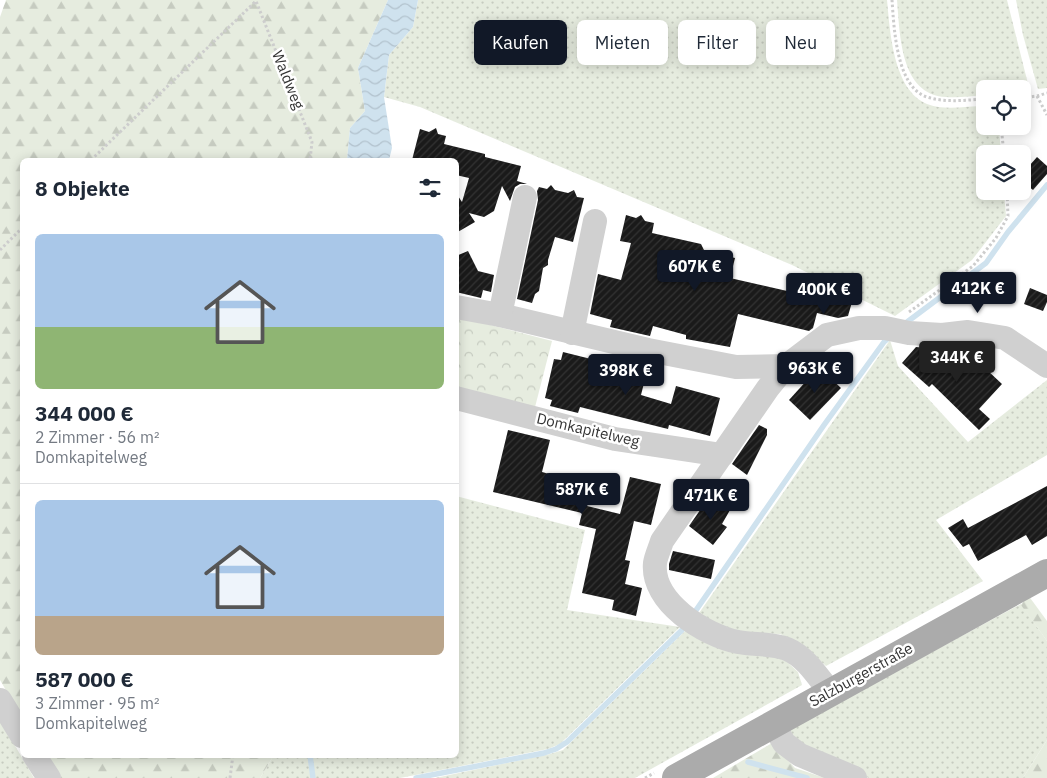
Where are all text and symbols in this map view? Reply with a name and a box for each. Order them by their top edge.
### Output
chip: Kaufen [474,20,567,65]
chip: Mieten [577,20,668,65]
chip: Filter [678,20,756,65]
chip: Neu [766,20,835,65]
street label: Waldweg [268,48,309,112]
map controls [976,80,1031,200]
button: locate [976,80,1031,135]
button: layers [976,145,1031,200]
text: 8 Objekte [35,174,130,202]
icon: filters [416,174,444,202]
pin: 607K € [654,250,736,292]
text: 607K € [668,256,722,276]
icon: home [195,267,285,357]
pin: 400K € [783,272,865,315]
pin: 412K € [937,272,1019,314]
text: 412K € [951,278,1005,298]
text: 400K € [797,279,851,299]
pin: 344K € [916,340,998,383]
text: 344K € [930,347,984,367]
pin: 963K € [774,352,856,394]
pin: 398K € [585,354,667,396]
text: 963K € [788,358,842,378]
text: 398K € [599,360,653,380]
text: 344 000 € [35,399,134,427]
street label: Domkapitelweg [535,408,641,451]
text: 2 Zimmer · 56 m² [35,427,160,447]
text: Domkapitelweg [35,447,147,467]
pin: 587K € [541,472,623,515]
pin: 471K € [670,478,752,521]
text: 587K € [555,479,609,499]
text: 471K € [684,485,738,505]
icon: home [195,532,285,622]
street label: Salzburgerstraße [806,638,916,711]
text: 587 000 € [35,665,134,693]
text: 3 Zimmer · 95 m² [35,693,160,713]
text: Domkapitelweg [35,713,147,733]

